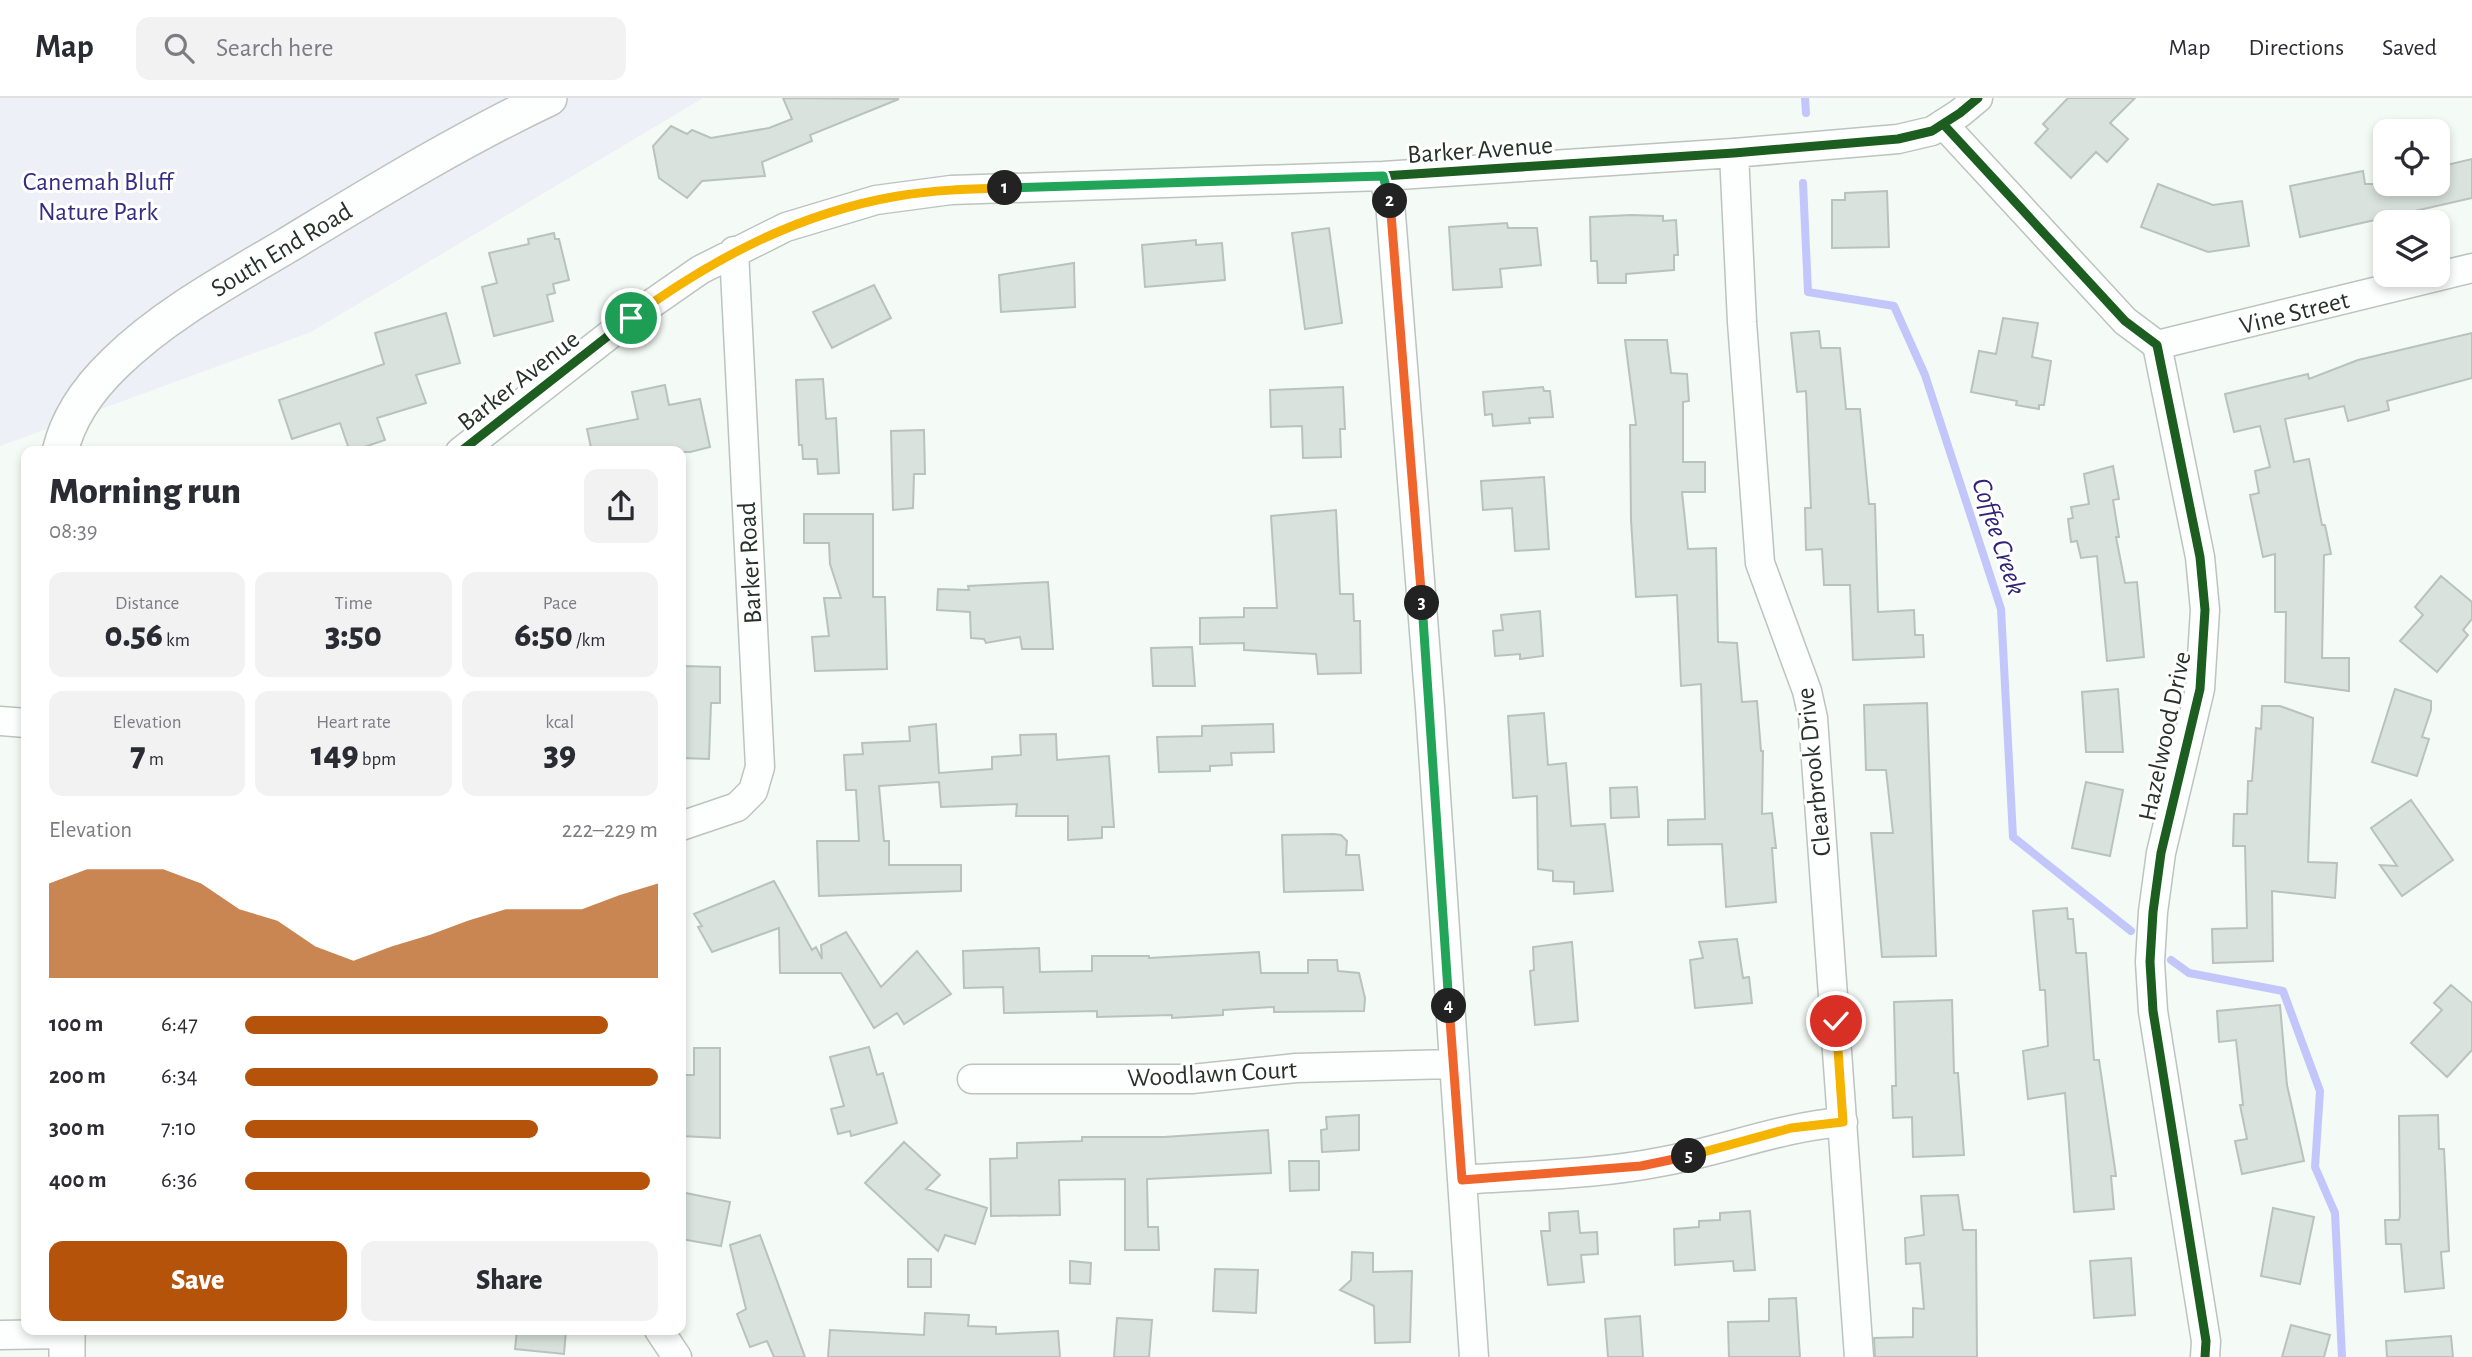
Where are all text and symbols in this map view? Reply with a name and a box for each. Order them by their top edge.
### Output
search box [136,17,626,80]
icon: search [160,29,198,67]
text: Map [35,31,94,64]
text: Search here [216,35,334,61]
text: Map [2168,36,2210,60]
text: Directions [2248,36,2344,60]
text: Saved [2382,36,2437,60]
map controls [2373,119,2450,287]
button: locate [2373,119,2450,196]
street label: Barker Avenue [1406,132,1554,168]
park label: Canemah Bluff Nature Park [23,169,175,225]
pin: 1 [988,170,1023,206]
text: 1 [1001,178,1008,197]
pin: 2 [1372,184,1408,218]
text: 2 [1385,191,1394,210]
street label: South End Road [207,198,356,302]
button: layers [2373,210,2450,287]
street label: Vine Street [2237,287,2352,339]
pin [601,288,661,348]
icon: arrive [612,299,650,337]
street label: Barker Avenue [453,326,584,436]
button: share [584,469,658,543]
text: Morning run [49,473,241,511]
water label: Coffee Creek [1966,475,2030,599]
street label: Barker Road [734,501,766,625]
text: 08:39 [49,520,98,543]
pin: 3 [1404,586,1440,620]
text: 3 [1417,593,1426,612]
text: Distance [115,594,179,613]
text: Time [335,594,372,613]
text: Pace [543,594,577,613]
text: 0.56 [104,618,163,653]
text: 3:50 [325,618,382,653]
text: 6:50 [514,618,573,653]
text: km [163,631,190,650]
text: /km [573,631,605,650]
street label: Hazelwood Drive [2134,649,2196,823]
street label: Clearbrook Drive [1792,686,1836,857]
text: Elevation [113,713,182,732]
text: Heart rate [316,713,391,732]
text: kcal [545,713,574,732]
text: 7 [130,737,146,772]
text: 149 [311,737,359,772]
text: 39 [544,737,576,772]
text: m [146,750,164,769]
text: bpm [359,750,396,769]
text: Elevation [49,819,132,842]
text: 222–229 m [562,819,658,842]
pin: 4 [1432,988,1466,1024]
pin [1806,991,1866,1051]
text: 4 [1444,996,1453,1015]
icon: check [1817,1002,1855,1040]
text: 100 m [49,1013,103,1036]
text: 6:47 [161,1013,198,1036]
street label: Woodlawn Court [1127,1057,1298,1091]
text: 200 m [49,1065,106,1088]
text: 6:34 [161,1065,198,1088]
text: 300 m [49,1117,105,1140]
text: 7:10 [161,1117,196,1140]
pin: 5 [1672,1138,1706,1174]
text: 5 [1684,1146,1693,1165]
text: 400 m [49,1169,107,1192]
text: 6:36 [161,1169,197,1192]
button: Save [49,1241,347,1321]
button: Share [361,1241,658,1321]

